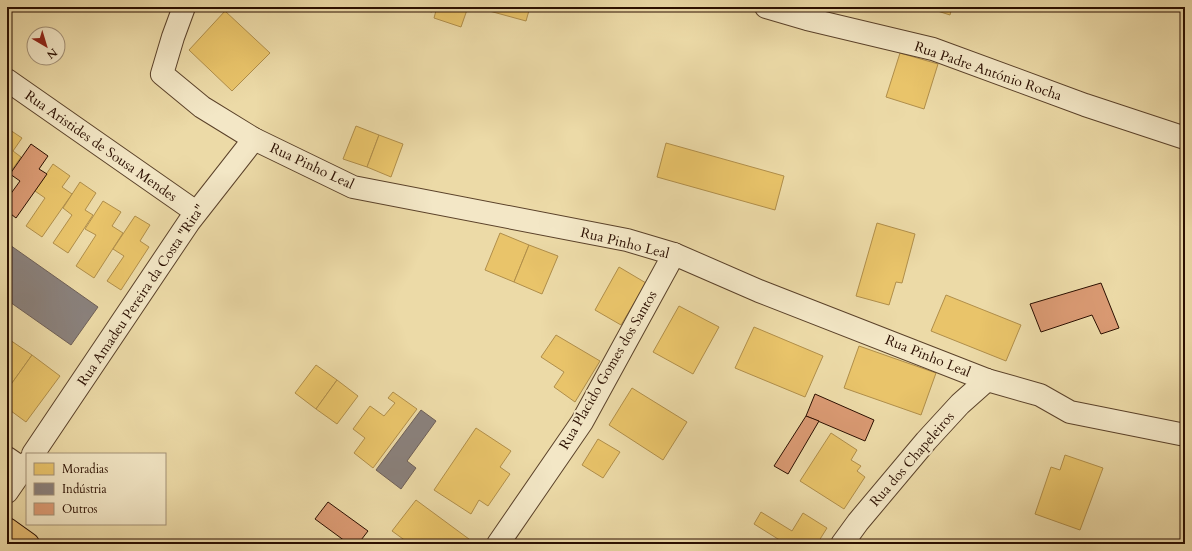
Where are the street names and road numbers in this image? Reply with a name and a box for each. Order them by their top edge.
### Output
street label: Rua Padre António Rocha [912,37,1064,105]
street label: Rua Aristides de Sousa Mendes [21,86,181,206]
street label: Rua Pinho Leal [267,138,358,194]
street label: Rua Amadeu Pereira da Costa "Rita" [73,200,209,390]
street label: Rua Pinho Leal [579,223,672,263]
street label: Rua Placido Gomes dos Santos [555,287,662,453]
street label: Rua Pinho Leal [882,330,974,382]
street label: Rua dos Chapeleiros [865,407,959,511]

